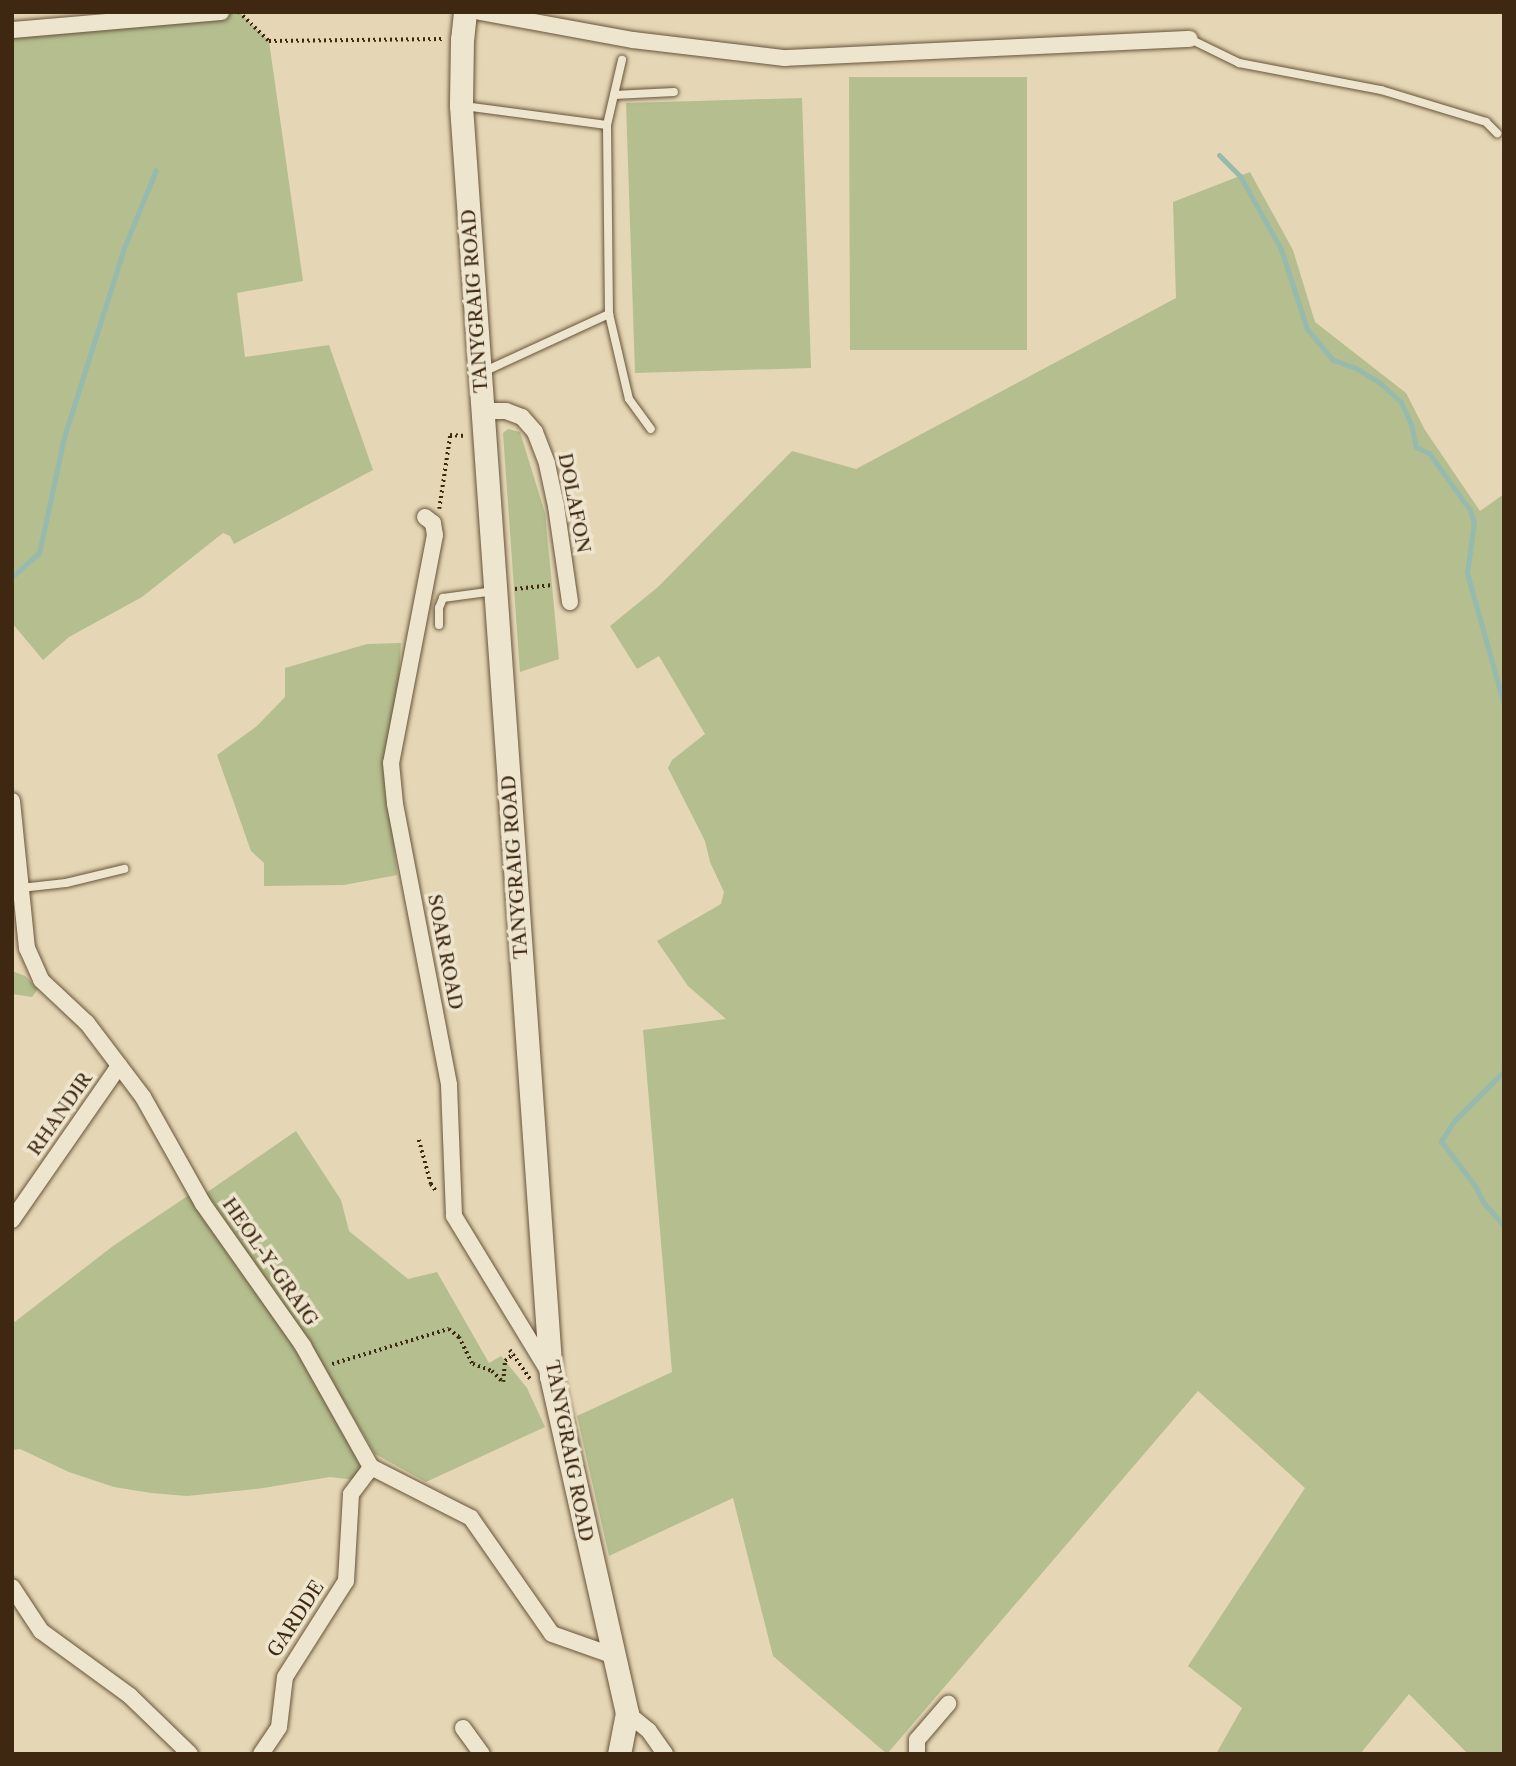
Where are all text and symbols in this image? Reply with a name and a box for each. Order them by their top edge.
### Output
street label: TANYGRAIG ROAD [457,208,493,394]
street label: DOLAFON [553,451,595,555]
street label: TANYGRAIG ROAD [497,774,533,960]
street label: SOAR ROAD [423,892,467,1012]
street label: RHANDIR [23,1068,97,1160]
street label: HEOL-Y-GRAIG [217,1194,323,1330]
street label: TANYGRAIG ROAD [540,1358,598,1544]
street label: GARDDE [263,1577,329,1661]

